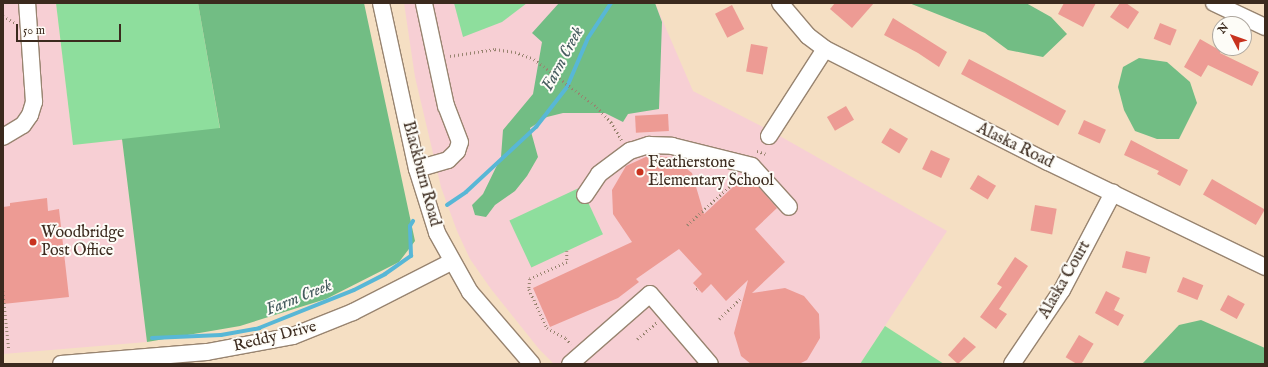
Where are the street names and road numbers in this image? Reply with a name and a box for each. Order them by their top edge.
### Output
street label: Blackburn Road [398,119,444,229]
street label: Alaska Road [974,119,1056,173]
street label: Alaska Court [1035,238,1095,322]
street label: Reddy Drive [231,317,319,357]

